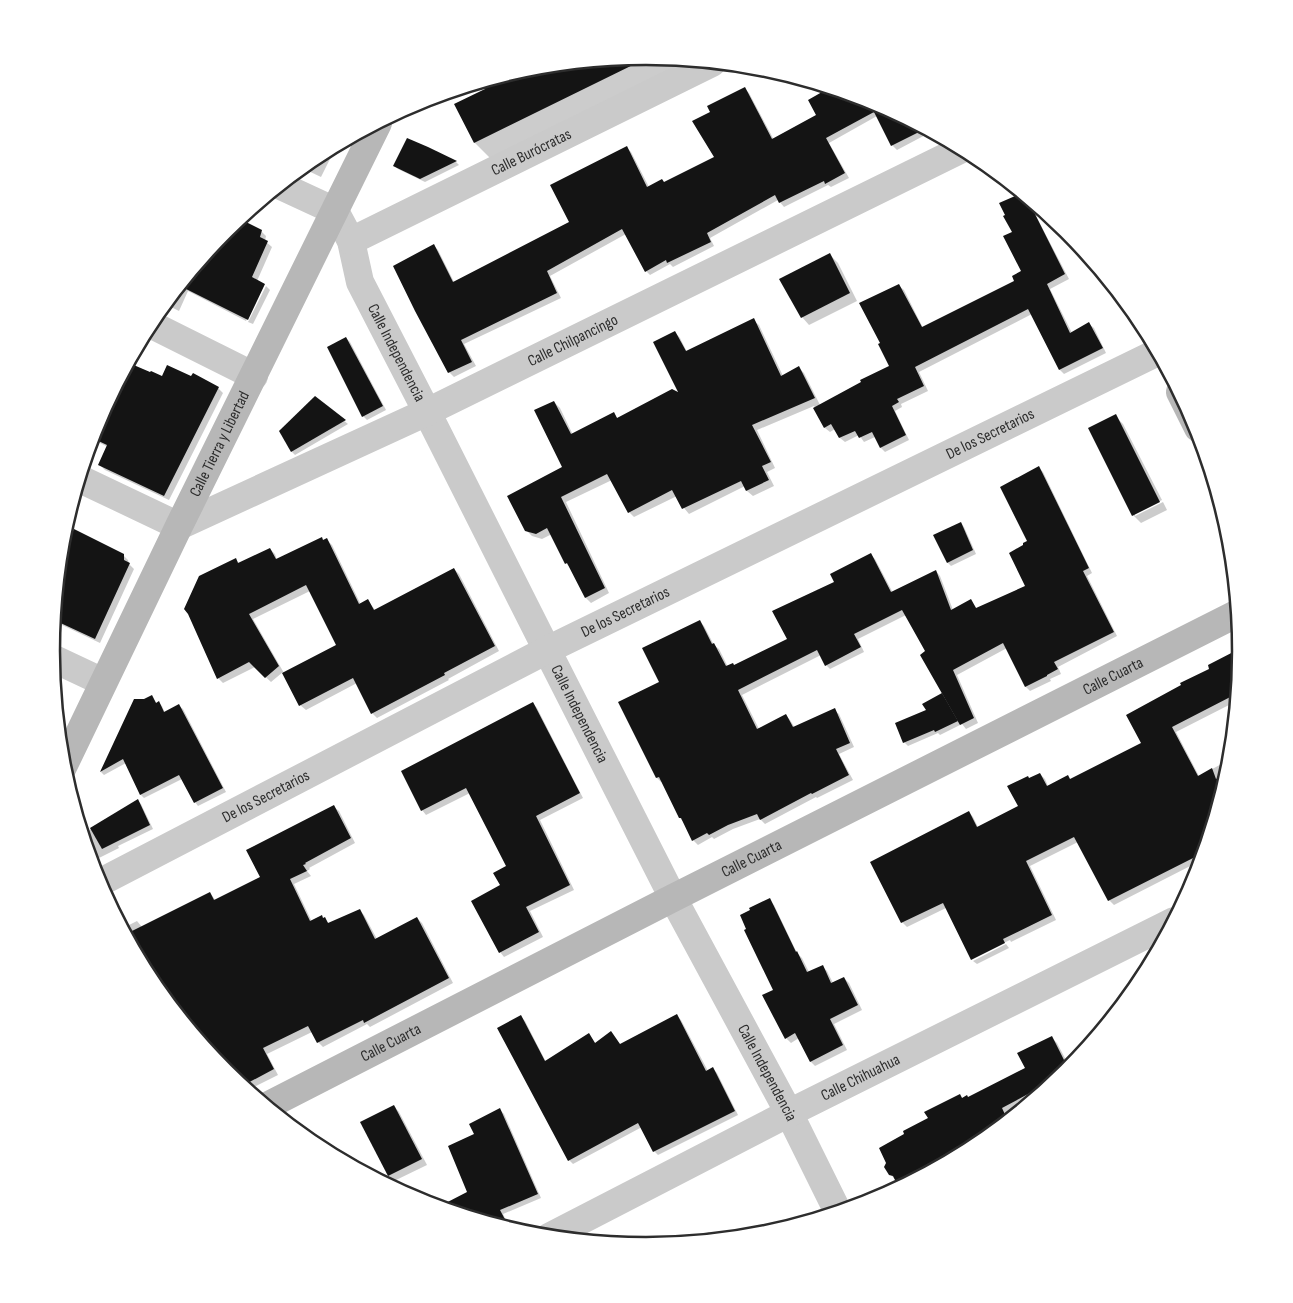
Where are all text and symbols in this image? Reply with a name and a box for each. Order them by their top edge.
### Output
street label: Calle Burócratas [488,124,575,180]
street label: Calle Independencia [363,301,429,405]
street label: Calle Chilpancingo [525,310,621,370]
street label: Calle Tierra y Libertad [185,388,254,500]
street label: De los Secretarios [943,404,1038,463]
street label: De los Secretarios [578,582,673,641]
street label: Calle Cuarta [1080,653,1146,699]
street label: Calle Independencia [547,662,612,766]
street label: De los Secretarios [219,766,313,827]
street label: Calle Cuarta [718,835,785,882]
street label: Calle Cuarta [357,1019,424,1066]
street label: Calle Independencia [733,1021,801,1124]
street label: Calle Chihuahua [818,1050,903,1105]

